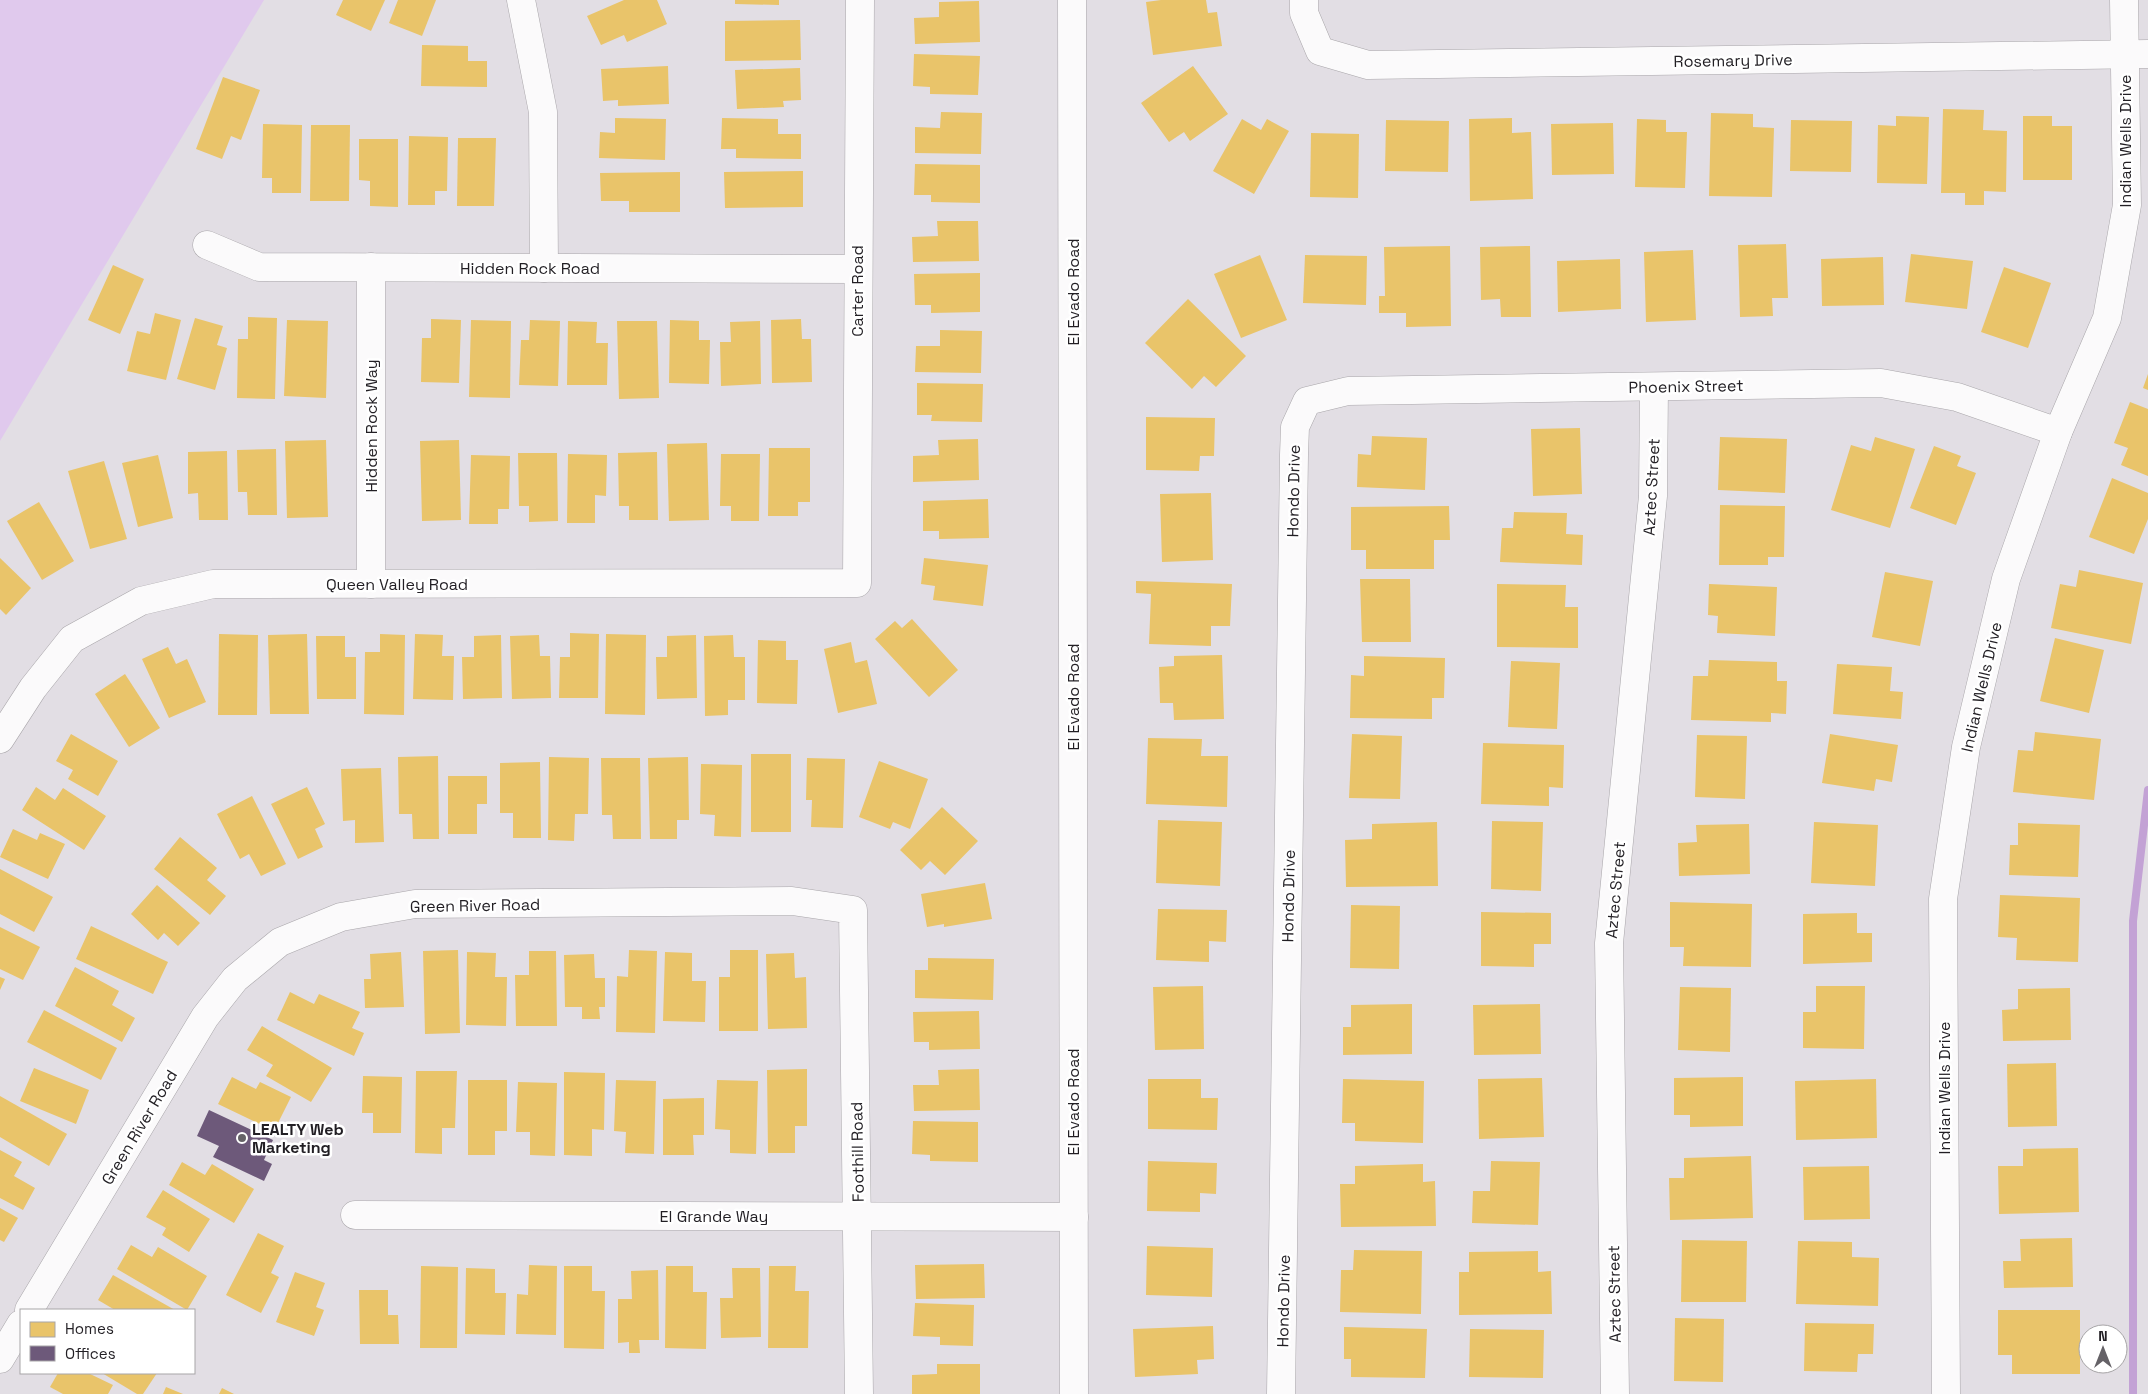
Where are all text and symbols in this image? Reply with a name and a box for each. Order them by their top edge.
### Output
street label: Rosemary Drive [1673,49,1793,72]
street label: Indian Wells Drive [2115,75,2136,207]
street label: El Evado Road [1063,239,1084,345]
street label: Carter Road [847,245,868,337]
street label: Hidden Rock Road [460,258,600,279]
street label: Hidden Rock Way [361,359,382,493]
street label: Phoenix Street [1628,375,1744,398]
street label: Aztec Street [1638,438,1665,536]
street label: Hondo Drive [1282,444,1305,538]
street label: Queen Valley Road [326,574,468,595]
street label: Indian Wells Drive [1956,620,2007,754]
street label: El Evado Road [1063,644,1084,750]
street label: Aztec Street [1601,841,1630,940]
street label: Hondo Drive [1277,849,1300,943]
street label: Green River Road [410,894,540,917]
street label: Indian Wells Drive [1934,1022,1955,1154]
street label: El Evado Road [1063,1049,1084,1155]
street label: Green River Road [97,1066,182,1189]
street label: Foothill Road [846,1102,869,1202]
place label: LEALTY Web Marketing [252,1119,344,1158]
marker: LEALTY Web Marketing [236,1132,248,1144]
street label: El Grande Way [660,1206,768,1227]
street label: Aztec Street [1603,1245,1626,1343]
street label: Hondo Drive [1272,1254,1295,1348]
legend [20,1309,195,1374]
text: Homes [65,1319,114,1338]
north arrow [2078,1324,2128,1374]
text: N [2098,1327,2108,1345]
text: Offices [65,1344,116,1363]

